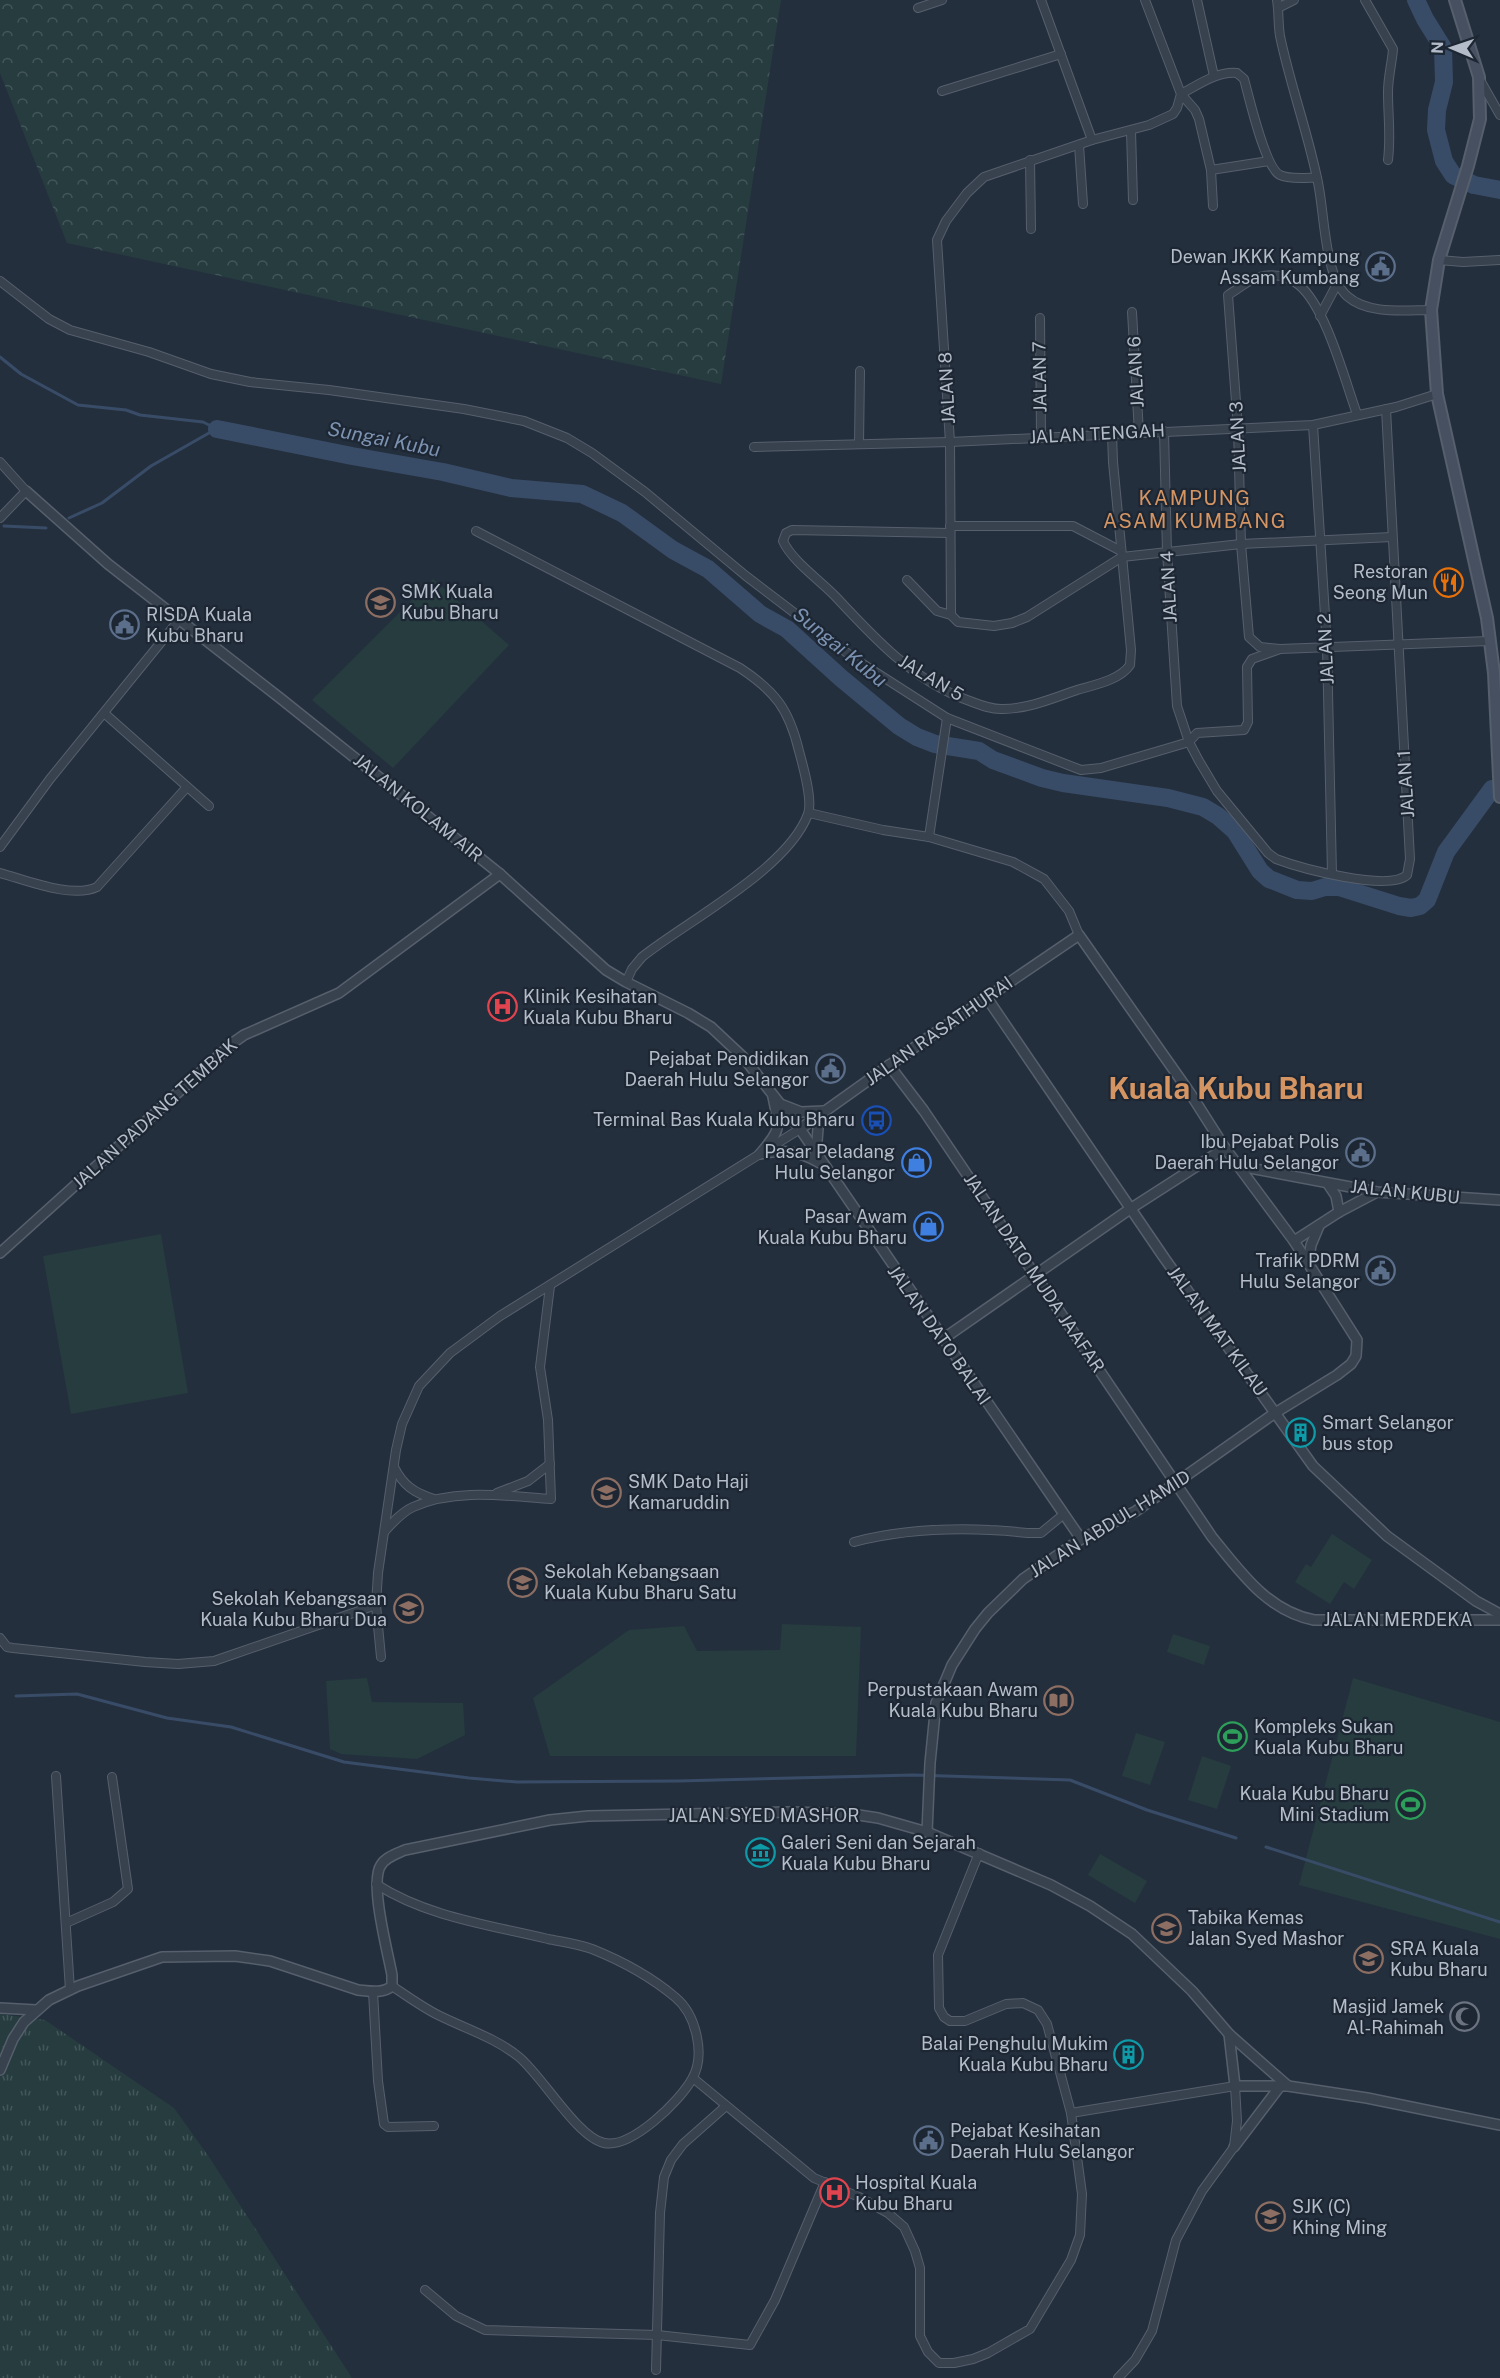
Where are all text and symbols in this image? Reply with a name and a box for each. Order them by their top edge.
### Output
north arrow [1422,18,1482,78]
text: N [1428,41,1447,54]
place label: Dewan JKKK Kampung Assam Kumbang [1170,246,1360,288]
public building icon: Dewan JKKK Kampung Assam Kumbang [1365,251,1397,283]
street label: JALAN 6 [1123,336,1148,408]
street label: JALAN 7 [1028,341,1051,413]
street label: JALAN 8 [934,351,959,425]
street label: JALAN 3 [1225,401,1250,473]
water label: Sungai Kubu [326,416,442,462]
street label: JALAN TENGAH [1029,419,1165,448]
district label: KAMPUNG ASAM KUMBANG [1103,486,1287,533]
street label: JALAN 4 [1156,551,1181,623]
place label: Restoran Seong Mun [1333,561,1428,603]
restaurant icon: Restoran Seong Mun [1433,566,1465,598]
place label: SMK Kuala Kubu Bharu [401,581,499,623]
school or university icon: SMK Kuala Kubu Bharu [364,586,396,618]
water label: Sungai Kubu [788,602,892,692]
place label: RISDA Kuala Kubu Bharu [146,604,252,646]
public building icon: RISDA Kuala Kubu Bharu [109,609,141,641]
street label: JALAN 2 [1313,613,1338,685]
street label: JALAN 5 [895,650,968,705]
street label: JALAN KOLAM AIR [350,749,487,866]
street label: JALAN 1 [1393,749,1418,819]
street label: JALAN RASATHURAI [861,972,1017,1089]
place label: Klinik Kesihatan Kuala Kubu Bharu [523,986,673,1028]
hospital icon: Klinik Kesihatan Kuala Kubu Bharu [486,991,518,1023]
street label: JALAN PADANG TEMBAK [68,1034,241,1193]
place label: Pejabat Pendidikan Daerah Hulu Selangor [625,1048,809,1090]
public building icon: Pejabat Pendidikan Daerah Hulu Selangor [814,1053,846,1085]
district label: Kuala Kubu Bharu [1108,1070,1364,1106]
bus stop icon: Terminal Bas Kuala Kubu Bharu [860,1104,892,1136]
place label: Terminal Bas Kuala Kubu Bharu [593,1109,855,1130]
place label: Ibu Pejabat Polis Daerah Hulu Selangor [1155,1131,1339,1173]
public building icon: Ibu Pejabat Polis Daerah Hulu Selangor [1344,1136,1376,1168]
place label: Pasar Peladang Hulu Selangor [764,1141,895,1183]
shop icon: Pasar Peladang Hulu Selangor [900,1146,932,1178]
street label: JALAN DATO MUDA JAAFAR [960,1169,1109,1376]
street label: JALAN KUBU [1349,1175,1461,1208]
place label: Pasar Awam Kuala Kubu Bharu [757,1206,907,1248]
shop icon: Pasar Awam Kuala Kubu Bharu [912,1211,944,1243]
place label: Trafik PDRM Hulu Selangor [1240,1250,1360,1292]
public building icon: Trafik PDRM Hulu Selangor [1365,1255,1397,1287]
street label: JALAN DATO BALAI [883,1261,995,1408]
street label: JALAN MAT KILAU [1163,1262,1272,1400]
place label: Smart Selangor bus stop [1322,1412,1454,1454]
building icon: Smart Selangor bus stop [1285,1417,1317,1449]
street label: JALAN ABDUL HAMID [1026,1466,1194,1582]
place label: SMK Dato Haji Kamaruddin [628,1471,749,1513]
school or university icon: SMK Dato Haji Kamaruddin [591,1476,623,1508]
place label: Sekolah Kebangsaan Kuala Kubu Bharu Satu [544,1561,737,1603]
school or university icon: Sekolah Kebangsaan Kuala Kubu Bharu Satu [507,1566,539,1598]
place label: Sekolah Kebangsaan Kuala Kubu Bharu Dua [200,1588,387,1630]
school or university icon: Sekolah Kebangsaan Kuala Kubu Bharu Dua [392,1593,424,1625]
street label: JALAN MERDEKA [1323,1609,1473,1630]
place label: Perpustakaan Awam Kuala Kubu Bharu [867,1679,1038,1721]
library icon: Perpustakaan Awam Kuala Kubu Bharu [1043,1684,1075,1716]
place label: Kompleks Sukan Kuala Kubu Bharu [1254,1716,1404,1758]
sports icon: Kompleks Sukan Kuala Kubu Bharu [1217,1721,1249,1753]
place label: Kuala Kubu Bharu Mini Stadium [1239,1783,1389,1825]
sports icon: Kuala Kubu Bharu Mini Stadium [1394,1788,1426,1820]
street label: JALAN SYED MASHOR [669,1805,859,1826]
place label: Galeri Seni dan Sejarah Kuala Kubu Bharu [781,1832,976,1874]
museum icon: Galeri Seni dan Sejarah Kuala Kubu Bharu [744,1837,776,1869]
place label: Tabika Kemas Jalan Syed Mashor [1188,1907,1344,1949]
school or university icon: Tabika Kemas Jalan Syed Mashor [1151,1912,1183,1944]
place label: SRA Kuala Kubu Bharu [1390,1938,1488,1980]
school or university icon: SRA Kuala Kubu Bharu [1353,1943,1385,1975]
place label: Masjid Jamek Al-Rahimah [1332,1996,1444,2038]
mosque icon: Masjid Jamek Al-Rahimah [1449,2001,1481,2033]
place label: Balai Penghulu Mukim Kuala Kubu Bharu [921,2033,1108,2075]
building icon: Balai Penghulu Mukim Kuala Kubu Bharu [1113,2038,1145,2070]
place label: Pejabat Kesihatan Daerah Hulu Selangor [950,2120,1134,2162]
public building icon: Pejabat Kesihatan Daerah Hulu Selangor [913,2125,945,2157]
place label: Hospital Kuala Kubu Bharu [855,2172,977,2214]
hospital icon: Hospital Kuala Kubu Bharu [818,2177,850,2209]
place label: SJK (C) Khing Ming [1292,2196,1387,2238]
school or university icon: SJK (C) Khing Ming [1255,2201,1287,2233]

